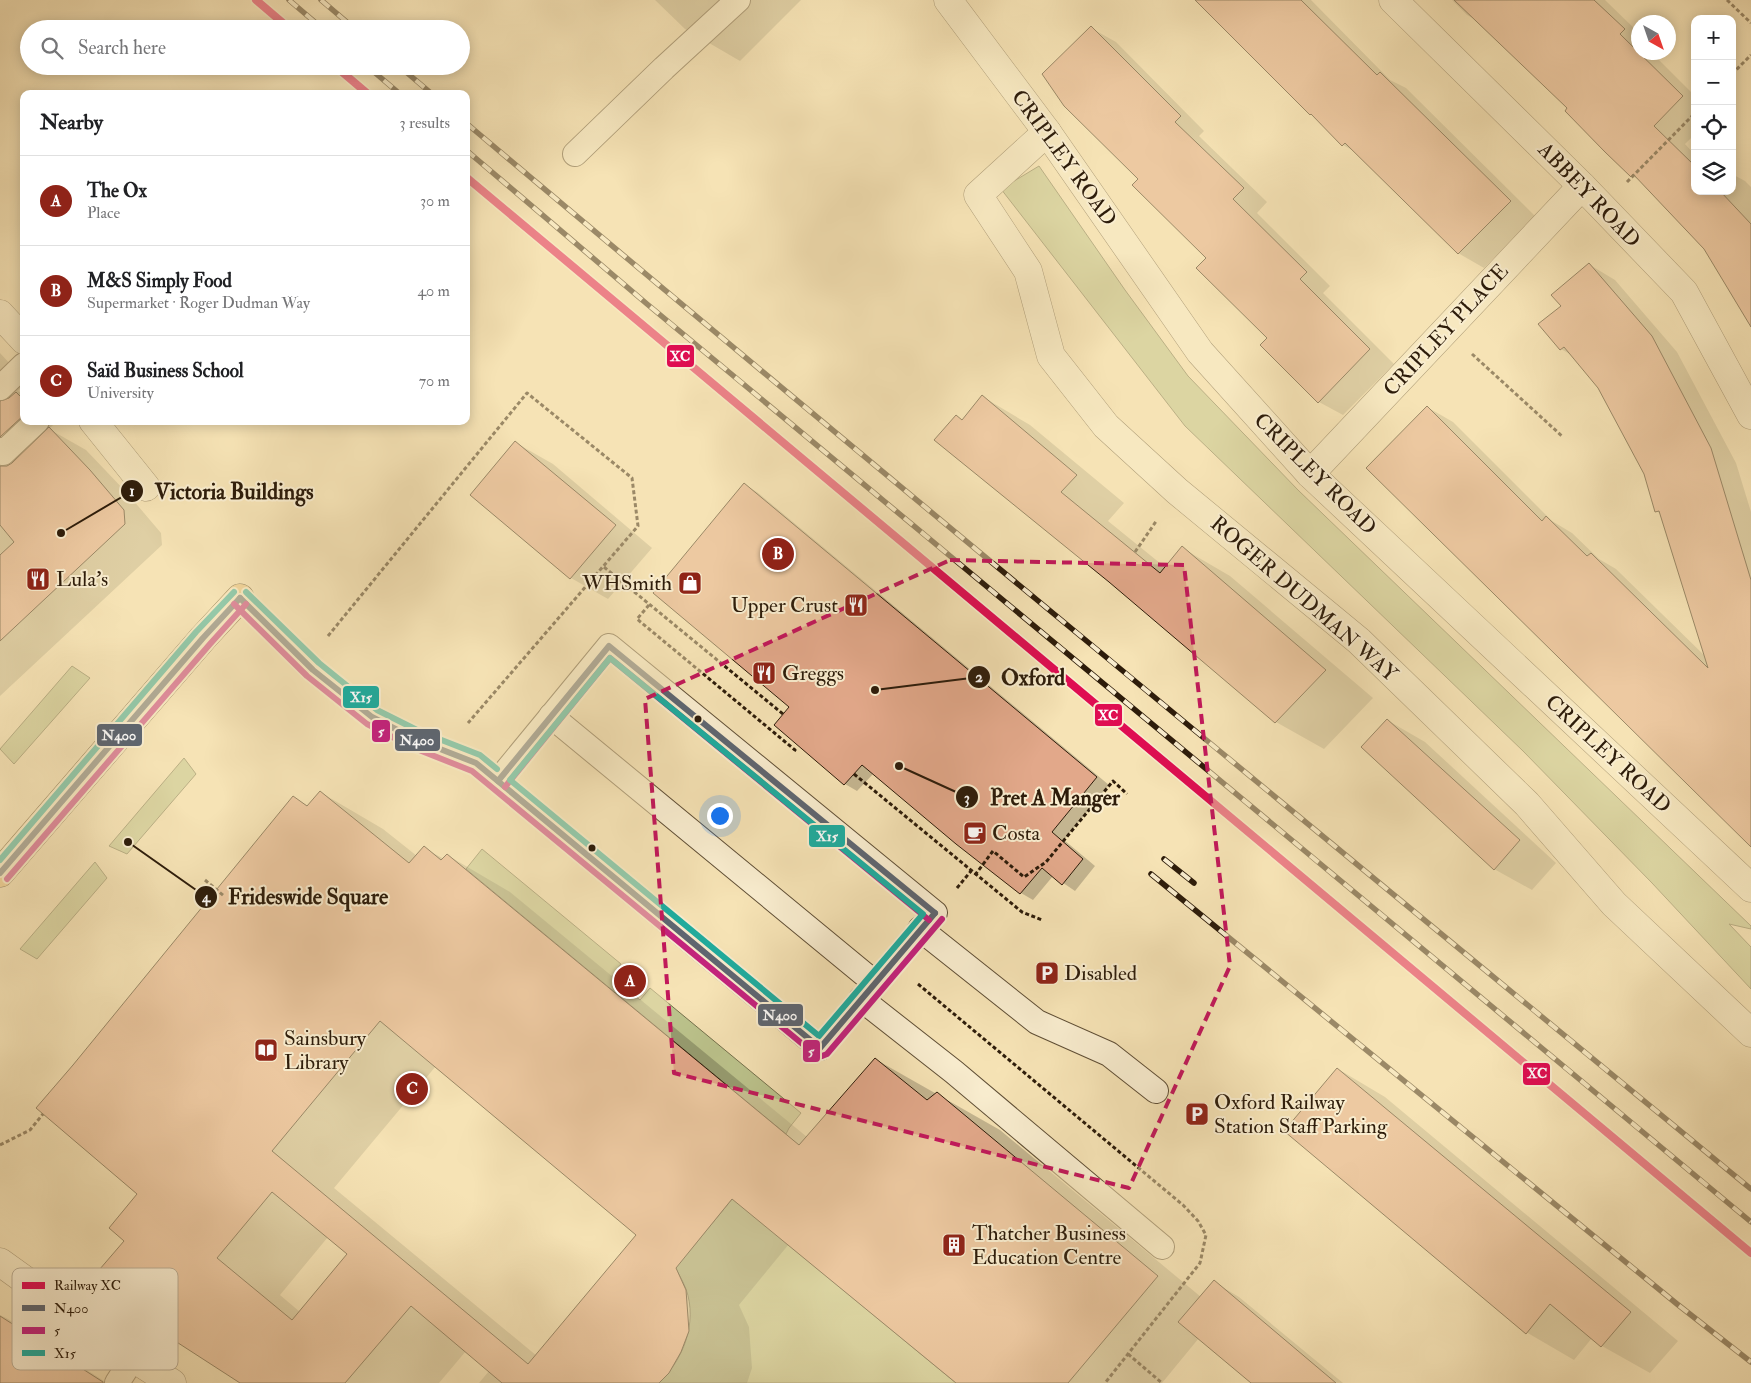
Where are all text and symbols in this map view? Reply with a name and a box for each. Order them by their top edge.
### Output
north arrow [1631,15,1676,60]
map controls [1691,15,1736,195]
button: + [1691,15,1736,60]
search box [20,20,470,75]
icon: search [38,34,66,62]
text: Search here [78,36,166,60]
button: − [1691,60,1736,105]
street label: CRIPLEY ROAD [1005,84,1123,232]
button: locate [1691,105,1736,150]
text: Nearby [40,109,103,136]
text: 3 results [399,113,450,133]
street label: ABBEY ROAD [1531,136,1646,253]
button: layers [1691,150,1736,195]
text: The Ox [87,179,147,203]
text: A [51,191,61,211]
text: 30 m [420,191,450,211]
text: Place [87,203,120,223]
street label: CRIPLEY PLACE [1378,258,1514,402]
text: M&S Simply Food [87,269,232,293]
text: B [51,281,61,301]
text: 40 m [417,281,450,301]
text: Supermarket · Roger Dudman Way [87,293,310,313]
line badge: XC [666,344,695,368]
text: XC [670,348,690,365]
text: Saïd Business School [87,359,244,383]
text: C [50,371,62,391]
text: 70 m [419,371,450,391]
text: University [87,383,154,403]
street label: CRIPLEY ROAD [1248,407,1382,541]
callout: Victoria Buildings [120,473,324,510]
text: Victoria Buildings [153,478,314,507]
text: 1 [129,482,135,501]
street label: ROGER DUDMAN WAY [1205,510,1404,688]
pin: B [762,535,794,573]
restaurant icon: Lula’s [25,566,51,592]
place label: Lula’s [56,566,108,593]
place label: WHSmith [581,570,672,597]
shop icon: WHSmith [677,570,703,596]
place label: Upper Crust [731,592,838,619]
restaurant icon: Upper Crust [843,592,869,618]
callout: Oxford [966,658,1075,695]
restaurant icon: Greggs [751,660,777,686]
place label: Greggs [782,660,844,687]
text: Oxford [1001,664,1065,692]
text: 2 [975,668,983,687]
line badge: X15 [342,685,380,709]
text: X15 [350,689,373,706]
street label: CRIPLEY ROAD [1539,689,1677,819]
line badge: XC [1094,703,1123,727]
text: XC [1098,707,1118,724]
unlabelled marker [693,714,703,724]
line badge: 5 [371,719,391,743]
line badge: N400 [96,723,143,747]
text: 5 [378,723,385,740]
text: N400 [101,727,136,744]
line badge: N400 [394,728,441,752]
text: N400 [399,732,434,749]
callout: Pret A Manger [955,779,1130,816]
text: Pret A Manger [990,784,1121,813]
text: 3 [964,789,970,808]
your location [707,803,733,829]
cafe icon: Costa [962,820,988,846]
place label: Costa [992,820,1040,847]
line badge: X15 [808,824,846,848]
text: X15 [816,828,839,845]
unlabelled marker [587,843,597,853]
callout: Frideswide Square [193,878,399,915]
text: Frideswide Square [228,883,389,912]
text: 4 [201,888,211,907]
parking icon: Disabled [1034,960,1060,986]
place label: Disabled [1064,960,1138,987]
pin: A [614,962,646,1000]
line badge: N400 [757,1003,804,1027]
text: N400 [762,1007,797,1024]
place label: Sainsbury Library [284,1025,367,1076]
library icon: Sainsbury Library [253,1037,279,1063]
line badge: 5 [802,1039,821,1063]
text: 5 [808,1043,815,1060]
line badge: XC [1522,1062,1551,1086]
text: XC [1527,1065,1547,1082]
pin: C [396,1070,428,1108]
place label: Oxford Railway Station Staff Parking [1214,1089,1388,1140]
parking icon: Oxford Railway Station Staff Parking [1184,1101,1210,1127]
place label: Thatcher Business Education Centre [972,1220,1126,1271]
building icon: Thatcher Business Education Centre [941,1232,967,1258]
legend [12,1268,178,1370]
text: Railway XC [54,1277,121,1295]
text: N400 [54,1300,88,1317]
text: 5 [54,1322,61,1339]
text: X15 [54,1345,77,1362]

